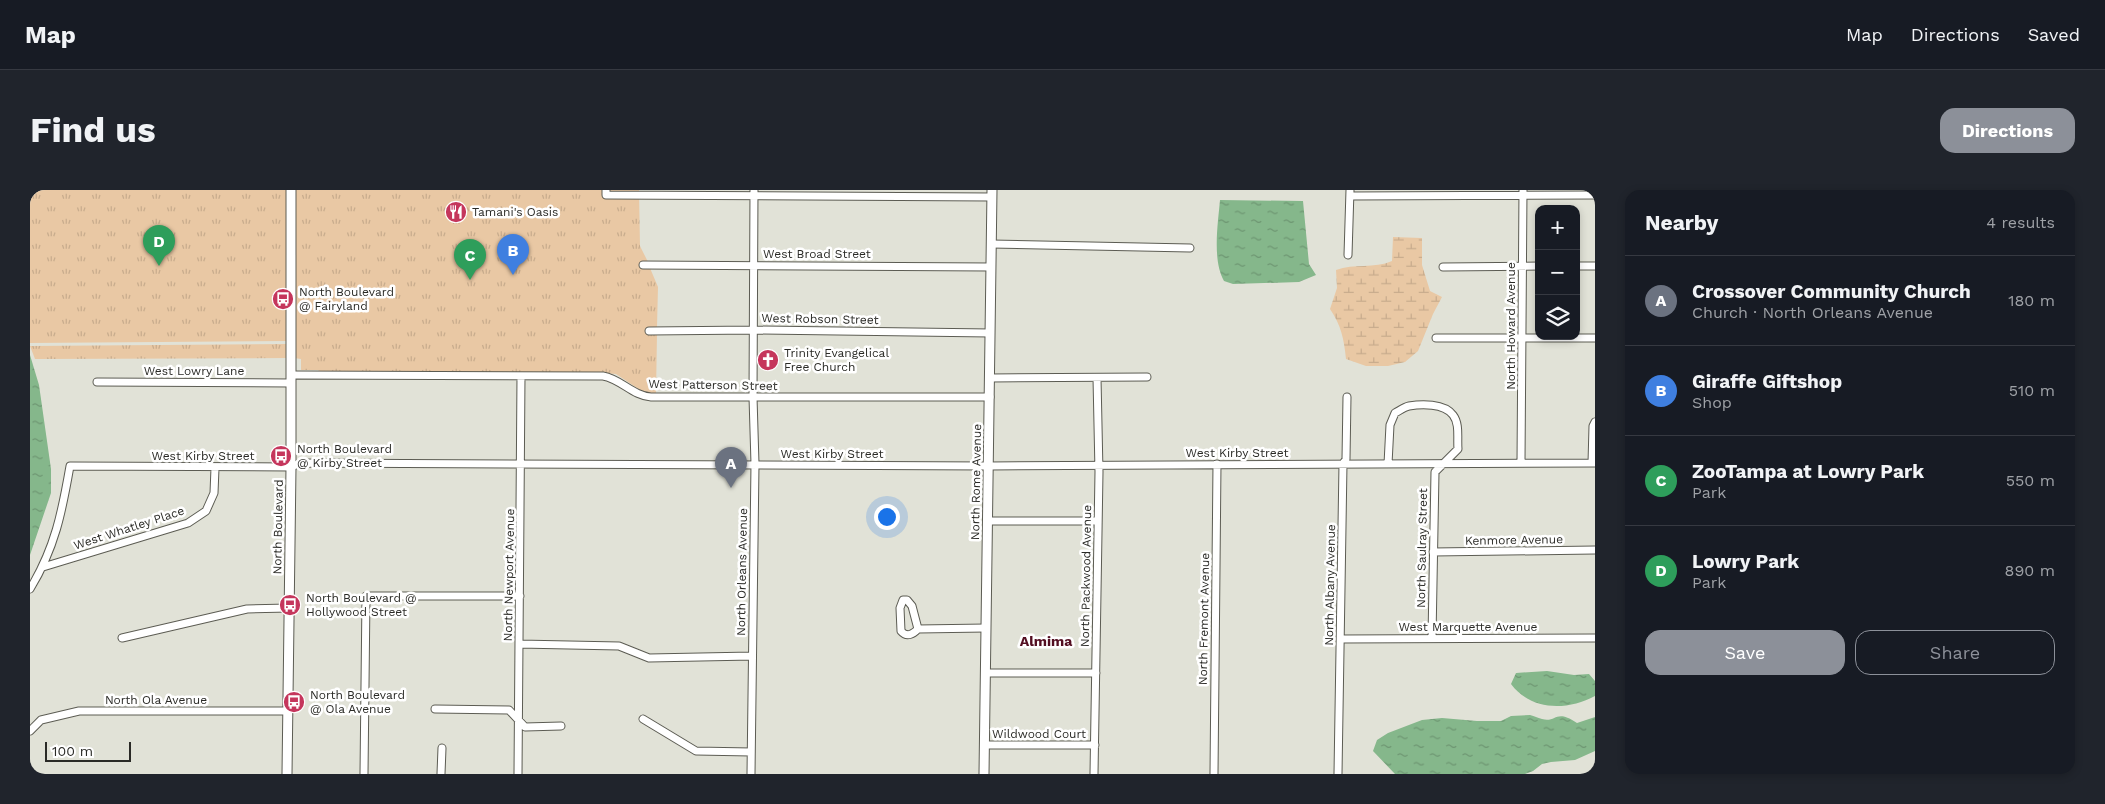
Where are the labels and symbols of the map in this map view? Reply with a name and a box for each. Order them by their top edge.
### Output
restaurant icon: Tamani's Oasis [444,200,468,224]
place label: Tamani's Oasis [472,205,558,219]
pin: D [143,225,175,266]
pin: B [497,234,529,275]
pin: C [454,239,486,280]
street label: West Broad Street [763,247,871,261]
street label: North Howard Avenue [1504,262,1518,390]
place label: North Boulevard @ Fairyland [299,285,394,313]
bus stop icon: North Boulevard @ Fairyland [271,287,295,311]
street label: West Robson Street [761,311,879,327]
place label: Trinity Evangelical Free Church [784,346,889,374]
church icon: Trinity Evangelical Free Church [756,348,780,372]
street label: West Lowry Lane [144,364,244,378]
street label: West Patterson Street [648,377,778,393]
street label: North Rome Avenue [968,424,984,540]
place label: North Boulevard @ Kirby Street [297,442,392,470]
bus stop icon: North Boulevard @ Kirby Street [269,444,293,468]
street label: West Kirby Street [1186,446,1288,460]
pin: A [715,447,747,488]
street label: West Kirby Street [781,447,883,461]
street label: West Kirby Street [152,449,254,463]
street label: North Boulevard [270,479,286,575]
street label: North Saulray Street [1414,488,1430,608]
street label: West Whatley Place [72,503,186,552]
your location [874,504,900,530]
street label: North Packwood Avenue [1078,505,1094,647]
street label: North Newport Avenue [501,508,517,642]
street label: North Orleans Avenue [734,508,750,636]
street label: North Albany Avenue [1322,524,1338,646]
street label: Kenmore Avenue [1465,532,1563,548]
street label: North Fremont Avenue [1196,553,1212,685]
place label: North Boulevard @ Hollywood Street [306,591,417,619]
bus stop icon: North Boulevard @ Hollywood Street [278,593,302,617]
street label: West Marquette Avenue [1398,620,1538,634]
district label: Almima [1020,633,1073,649]
place label: North Boulevard @ Ola Avenue [310,688,405,716]
bus stop icon: North Boulevard @ Ola Avenue [282,690,306,714]
street label: North Ola Avenue [105,693,207,707]
street label: Wildwood Court [992,727,1086,741]
scale bar [45,739,131,762]

